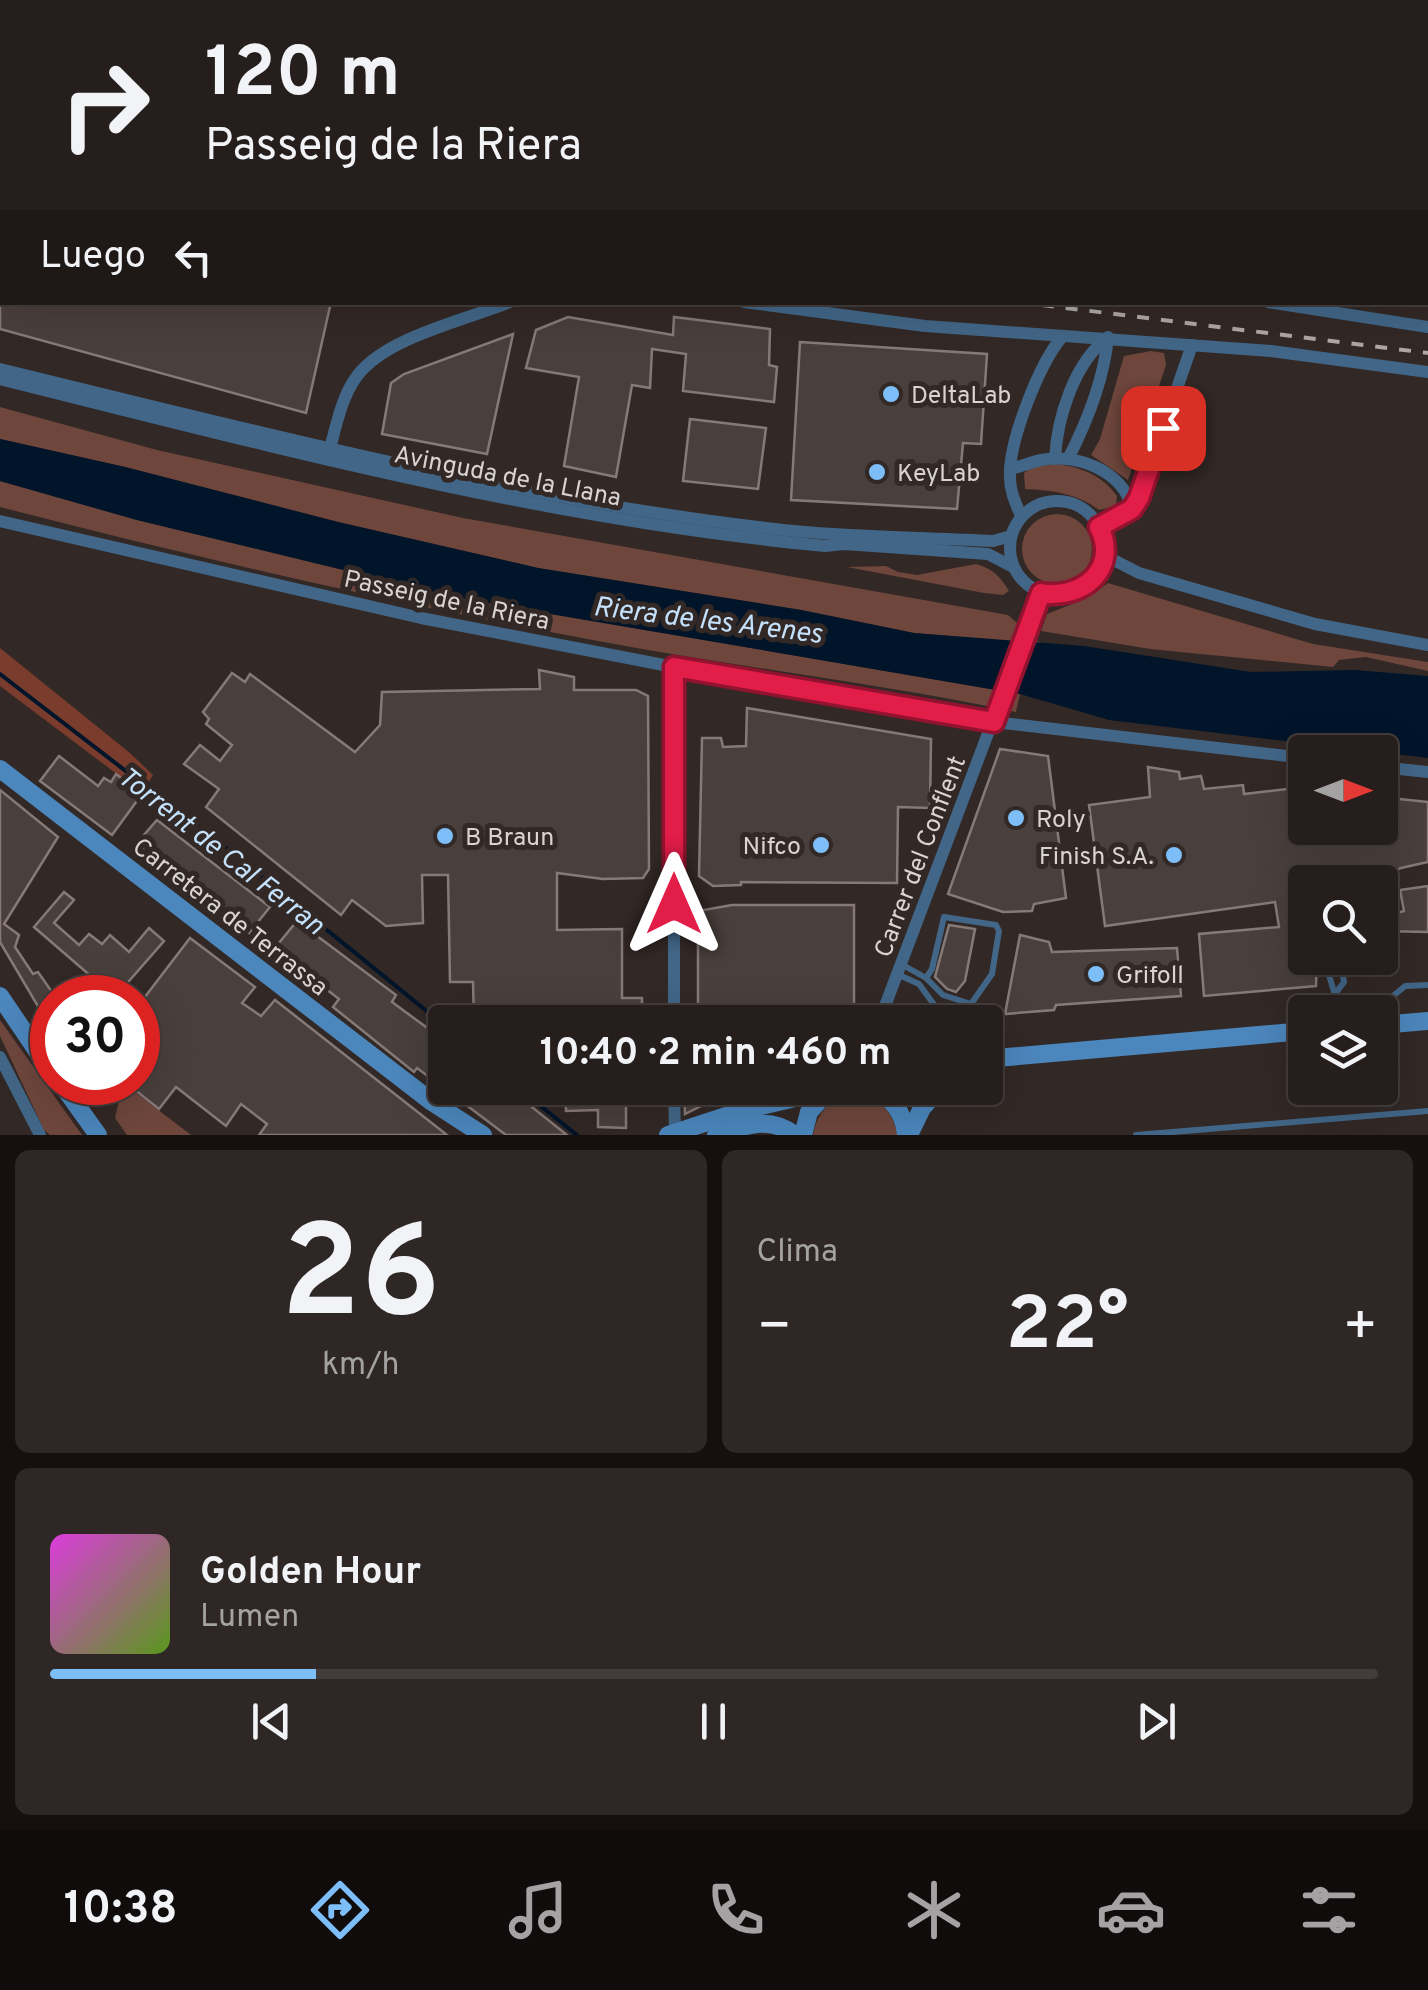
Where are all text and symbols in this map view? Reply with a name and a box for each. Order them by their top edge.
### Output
text: 120 m [205,32,401,121]
icon: right [40,40,170,170]
text: Passeig de la Riera [205,119,582,176]
icon: left [166,230,221,285]
text: Luego [40,233,146,282]
place label: DeltaLab [911,381,1011,413]
marker: DeltaLab [880,383,902,405]
pin [1121,386,1206,471]
icon: arrive [1136,401,1191,456]
street label: Avinguda de la Llana [391,440,624,516]
place label: KeyLab [897,459,980,491]
marker: KeyLab [866,461,888,483]
street label: Passeig de la Riera [341,565,552,639]
water label: Riera de les Arenes [591,590,824,654]
north arrow [1288,735,1398,845]
map controls [1288,735,1398,1105]
street label: Carrer del Conflent [869,752,975,962]
water label: Torrent de Cal Ferran [109,760,331,944]
place label: Roly [1036,805,1086,837]
marker: Roly [1005,807,1027,829]
place label: B Braun [465,823,554,855]
marker: B Braun [434,825,456,847]
street label: Carretera de Terrassa [125,832,333,1005]
place label: Nifco [743,832,801,864]
marker: Nifco [810,834,832,856]
place label: Finish S.A. [1039,842,1154,874]
marker: Finish S.A. [1163,844,1185,866]
position arrow [622,852,726,956]
button: search [1288,865,1398,975]
place label: Grifoll [1116,961,1184,993]
marker: Grifoll [1085,963,1107,985]
speed limit sign: 30 [30,975,160,1105]
button: layers [1288,995,1398,1105]
text: 10:40 · 2 min · 460 m [540,1030,891,1079]
text: 26 [281,1198,440,1363]
text: Clima [757,1233,838,1273]
text: 22° [1006,1281,1129,1376]
text: − [757,1294,792,1364]
text: + [1343,1294,1378,1364]
text: km/h [322,1346,400,1386]
text: Golden Hour [200,1549,421,1598]
text: Lumen [200,1598,299,1638]
icon: previous [244,1694,299,1749]
icon: pause [686,1694,741,1749]
icon: next [1129,1694,1184,1749]
icon: directions [305,1875,375,1945]
icon: music [503,1875,573,1945]
icon: phone [701,1875,771,1945]
icon: climate [899,1875,969,1945]
icon: car [1096,1875,1166,1945]
icon: filters [1294,1875,1364,1945]
text: 10:38 [64,1882,178,1939]

